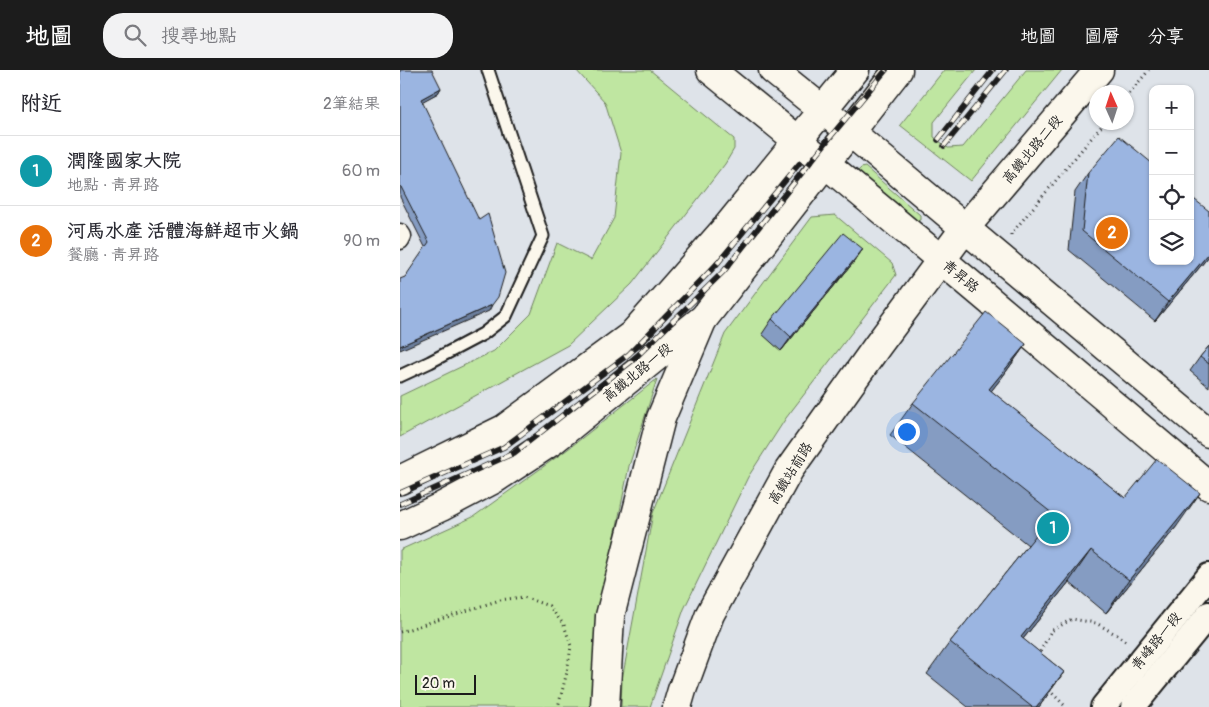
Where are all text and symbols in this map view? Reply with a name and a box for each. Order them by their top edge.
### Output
search box [103,13,453,58]
icon: search [121,21,149,49]
text: 地圖 [25,22,73,51]
text: 搜尋地點 [161,24,237,48]
text: 地圖 [1020,25,1056,48]
text: 圖層 [1084,25,1120,48]
text: 分享 [1148,25,1184,48]
north arrow [1089,85,1134,130]
map controls [1149,85,1194,265]
button: + [1149,85,1194,130]
text: 附近 [20,90,62,117]
text: 2筆結果 [323,94,380,114]
street label: 高鐵北路二段 [999,112,1066,187]
button: − [1149,130,1194,175]
text: 潤隆國家大院 [67,149,181,173]
text: 1 [33,161,39,181]
text: 60 m [342,161,380,181]
text: 地點 · 青昇路 [67,175,159,195]
button: locate [1149,175,1194,220]
pin: 2 [1096,214,1128,252]
text: 河馬水產 活體海鮮超市火鍋 [67,219,299,243]
button: layers [1149,220,1194,265]
text: 2 [32,231,40,251]
text: 90 m [343,231,380,251]
text: 餐廳 · 青昇路 [67,245,159,265]
street label: 青昇路 [939,256,982,296]
street label: 高鐵北路一段 [599,339,675,405]
your location [894,419,920,445]
street label: 高鐵站前路 [765,439,816,507]
pin: 1 [1037,509,1069,547]
street label: 青峰路一段 [1128,609,1185,674]
scale bar [415,672,476,695]
text: 20 m [422,675,455,692]

